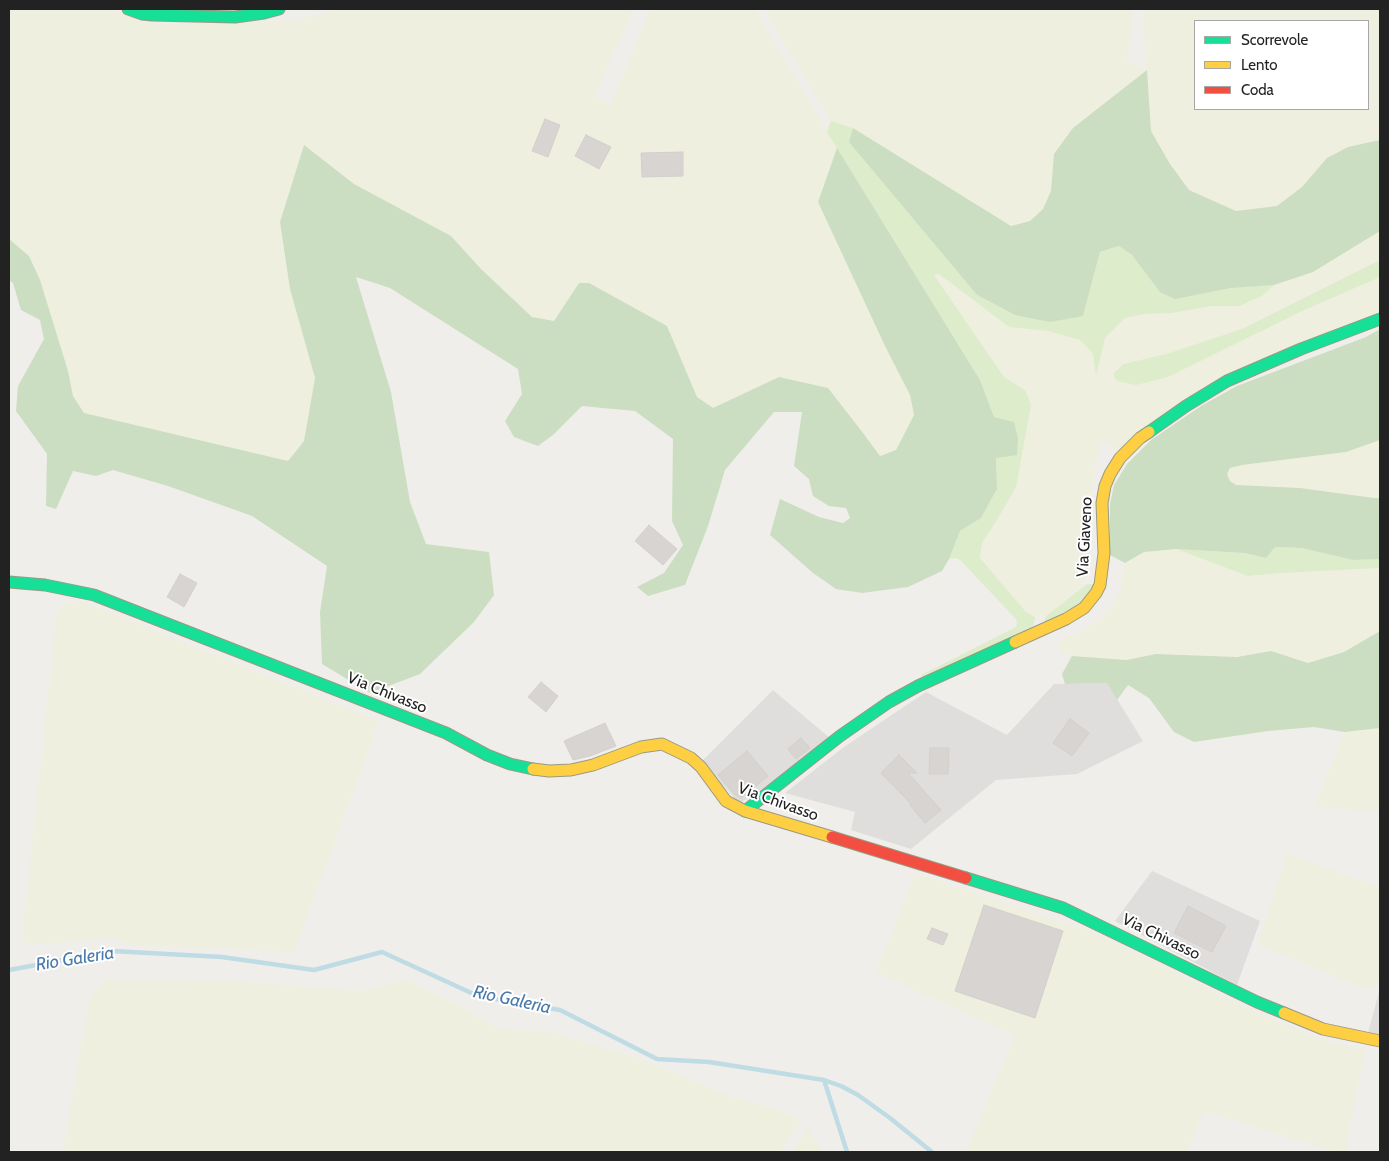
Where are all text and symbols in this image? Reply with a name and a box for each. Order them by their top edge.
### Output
legend [1194,20,1369,110]
text: Scorrevole [1241,31,1308,49]
text: Lento [1241,56,1278,74]
text: Coda [1241,81,1274,99]
street label: Via Giaveno [1073,496,1097,578]
street label: Via Chivasso [344,668,430,718]
street label: Via Chivasso [735,779,821,825]
street label: Via Chivasso [1119,910,1203,964]
water label: Rio Galeria [34,942,116,976]
water label: Rio Galeria [471,981,553,1019]

